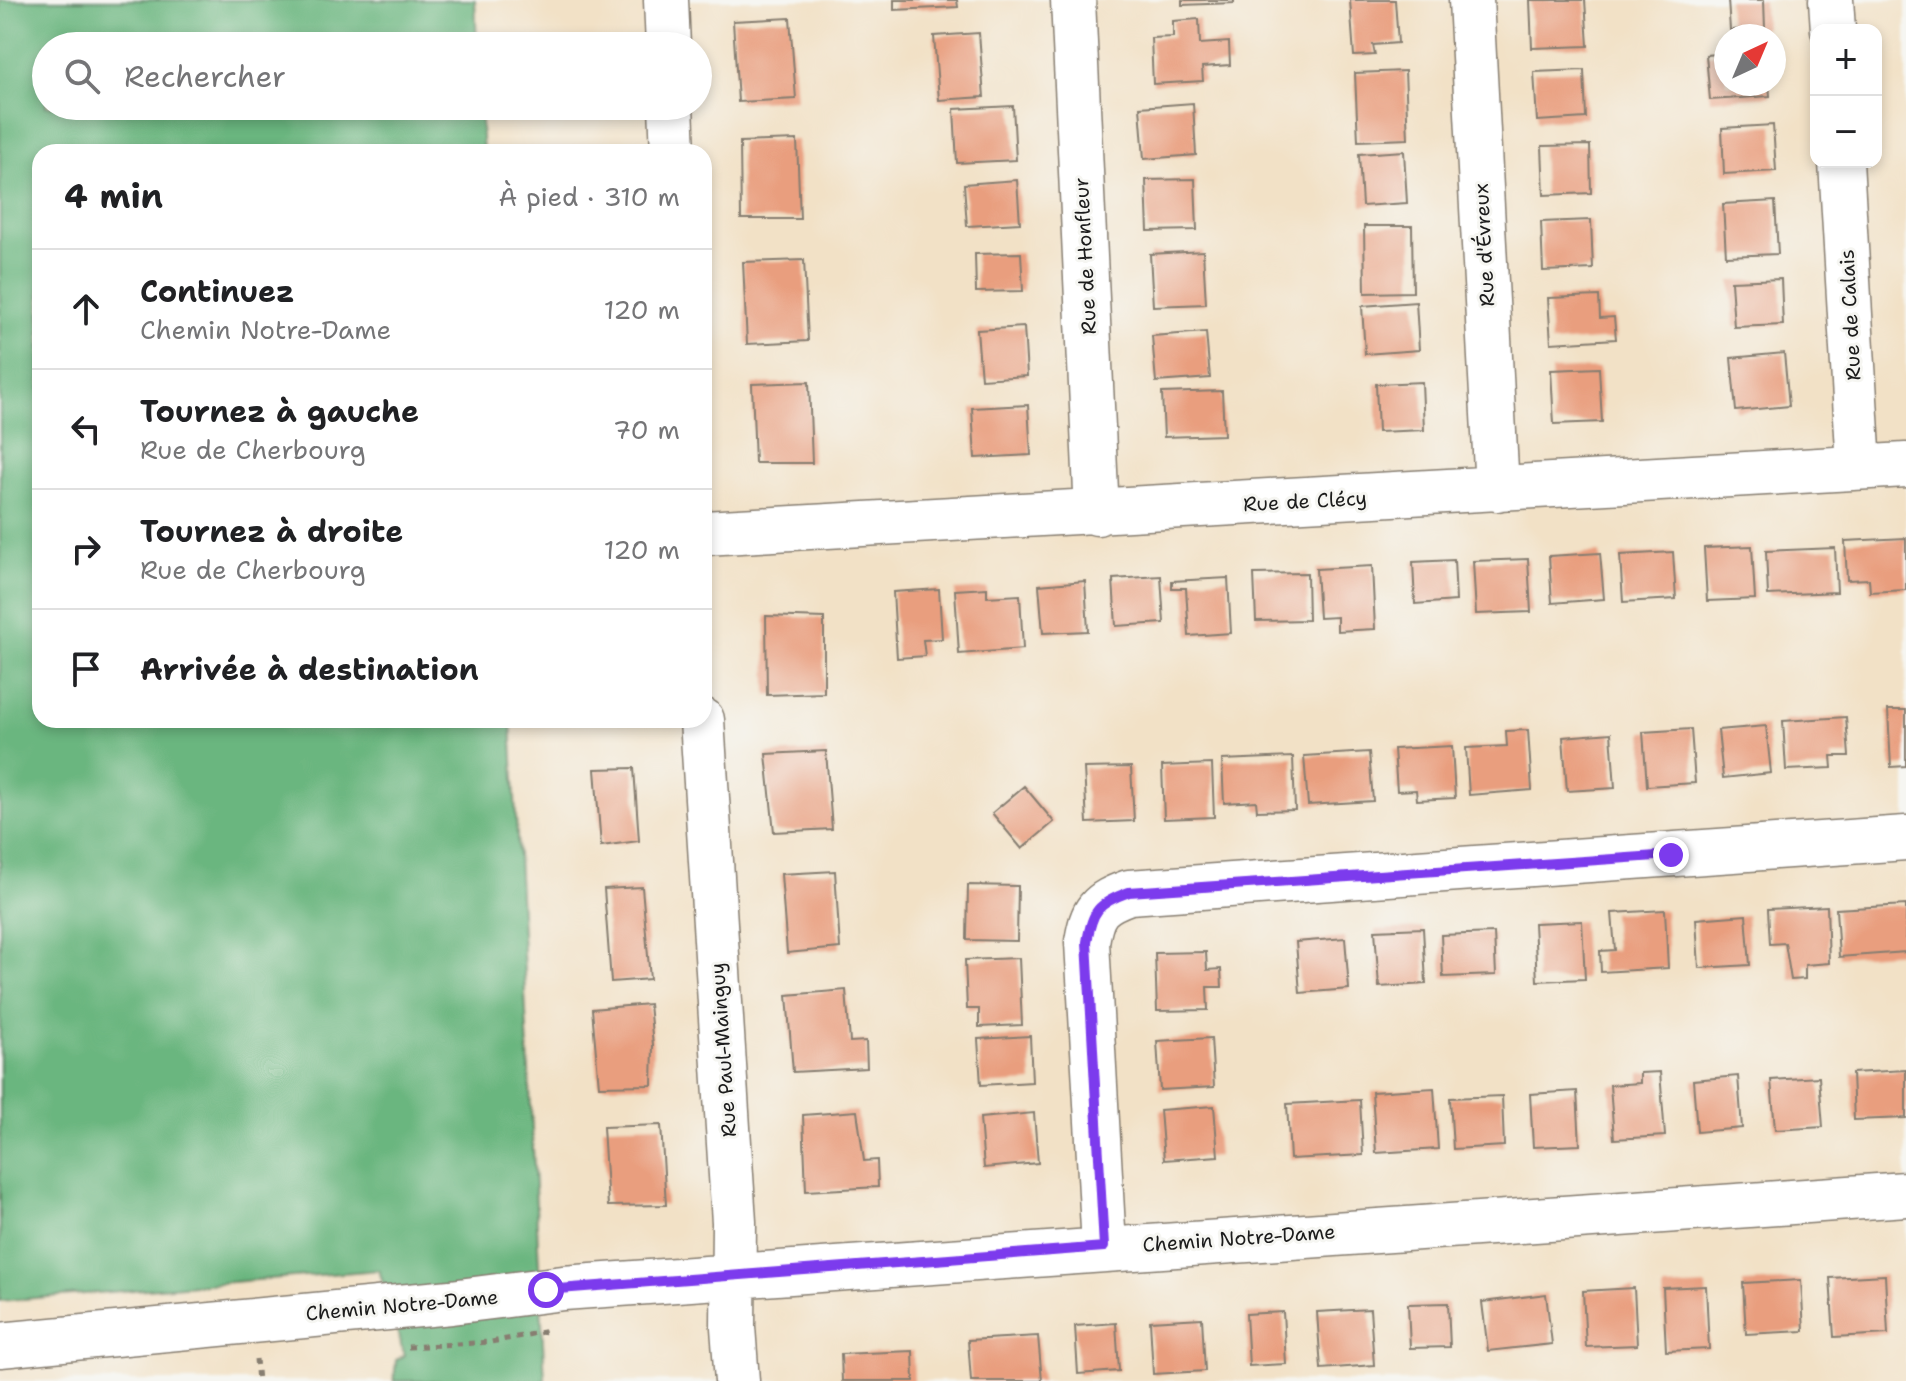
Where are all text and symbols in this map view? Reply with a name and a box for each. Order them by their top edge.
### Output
north arrow [1714,24,1786,96]
map controls [1810,24,1882,168]
button: + [1810,24,1882,96]
search box [32,32,712,120]
icon: search [60,54,104,98]
text: Rechercher [124,56,286,97]
button: − [1810,96,1882,168]
text: 4 min [64,173,163,219]
street label: Rue de Honfleur [1068,177,1102,335]
text: À pied · 310 m [498,179,680,214]
street label: Rue d'Évreux [1468,183,1500,307]
street label: Rue de Calais [1834,249,1866,381]
text: Continuez [140,271,295,312]
icon: ahead [64,287,108,331]
text: 120 m [604,292,680,327]
text: Chemin Notre-Dame [140,312,391,347]
text: Tournez à gauche [140,391,419,432]
icon: left [64,407,108,451]
text: 70 m [613,412,680,447]
text: Rue de Cherbourg [140,432,366,467]
street label: Rue de Clécy [1243,485,1367,517]
text: Tournez à droite [140,511,403,552]
icon: right [64,527,108,571]
text: 120 m [604,532,680,567]
text: Rue de Cherbourg [140,552,366,587]
icon: arrive [64,647,108,691]
text: Arrivée à destination [140,649,479,690]
route end [1653,837,1689,873]
street label: Rue Paul-Mainguy [704,962,742,1138]
street label: Chemin Notre-Dame [1142,1218,1336,1258]
route start [528,1272,564,1308]
street label: Chemin Notre-Dame [305,1284,499,1326]

